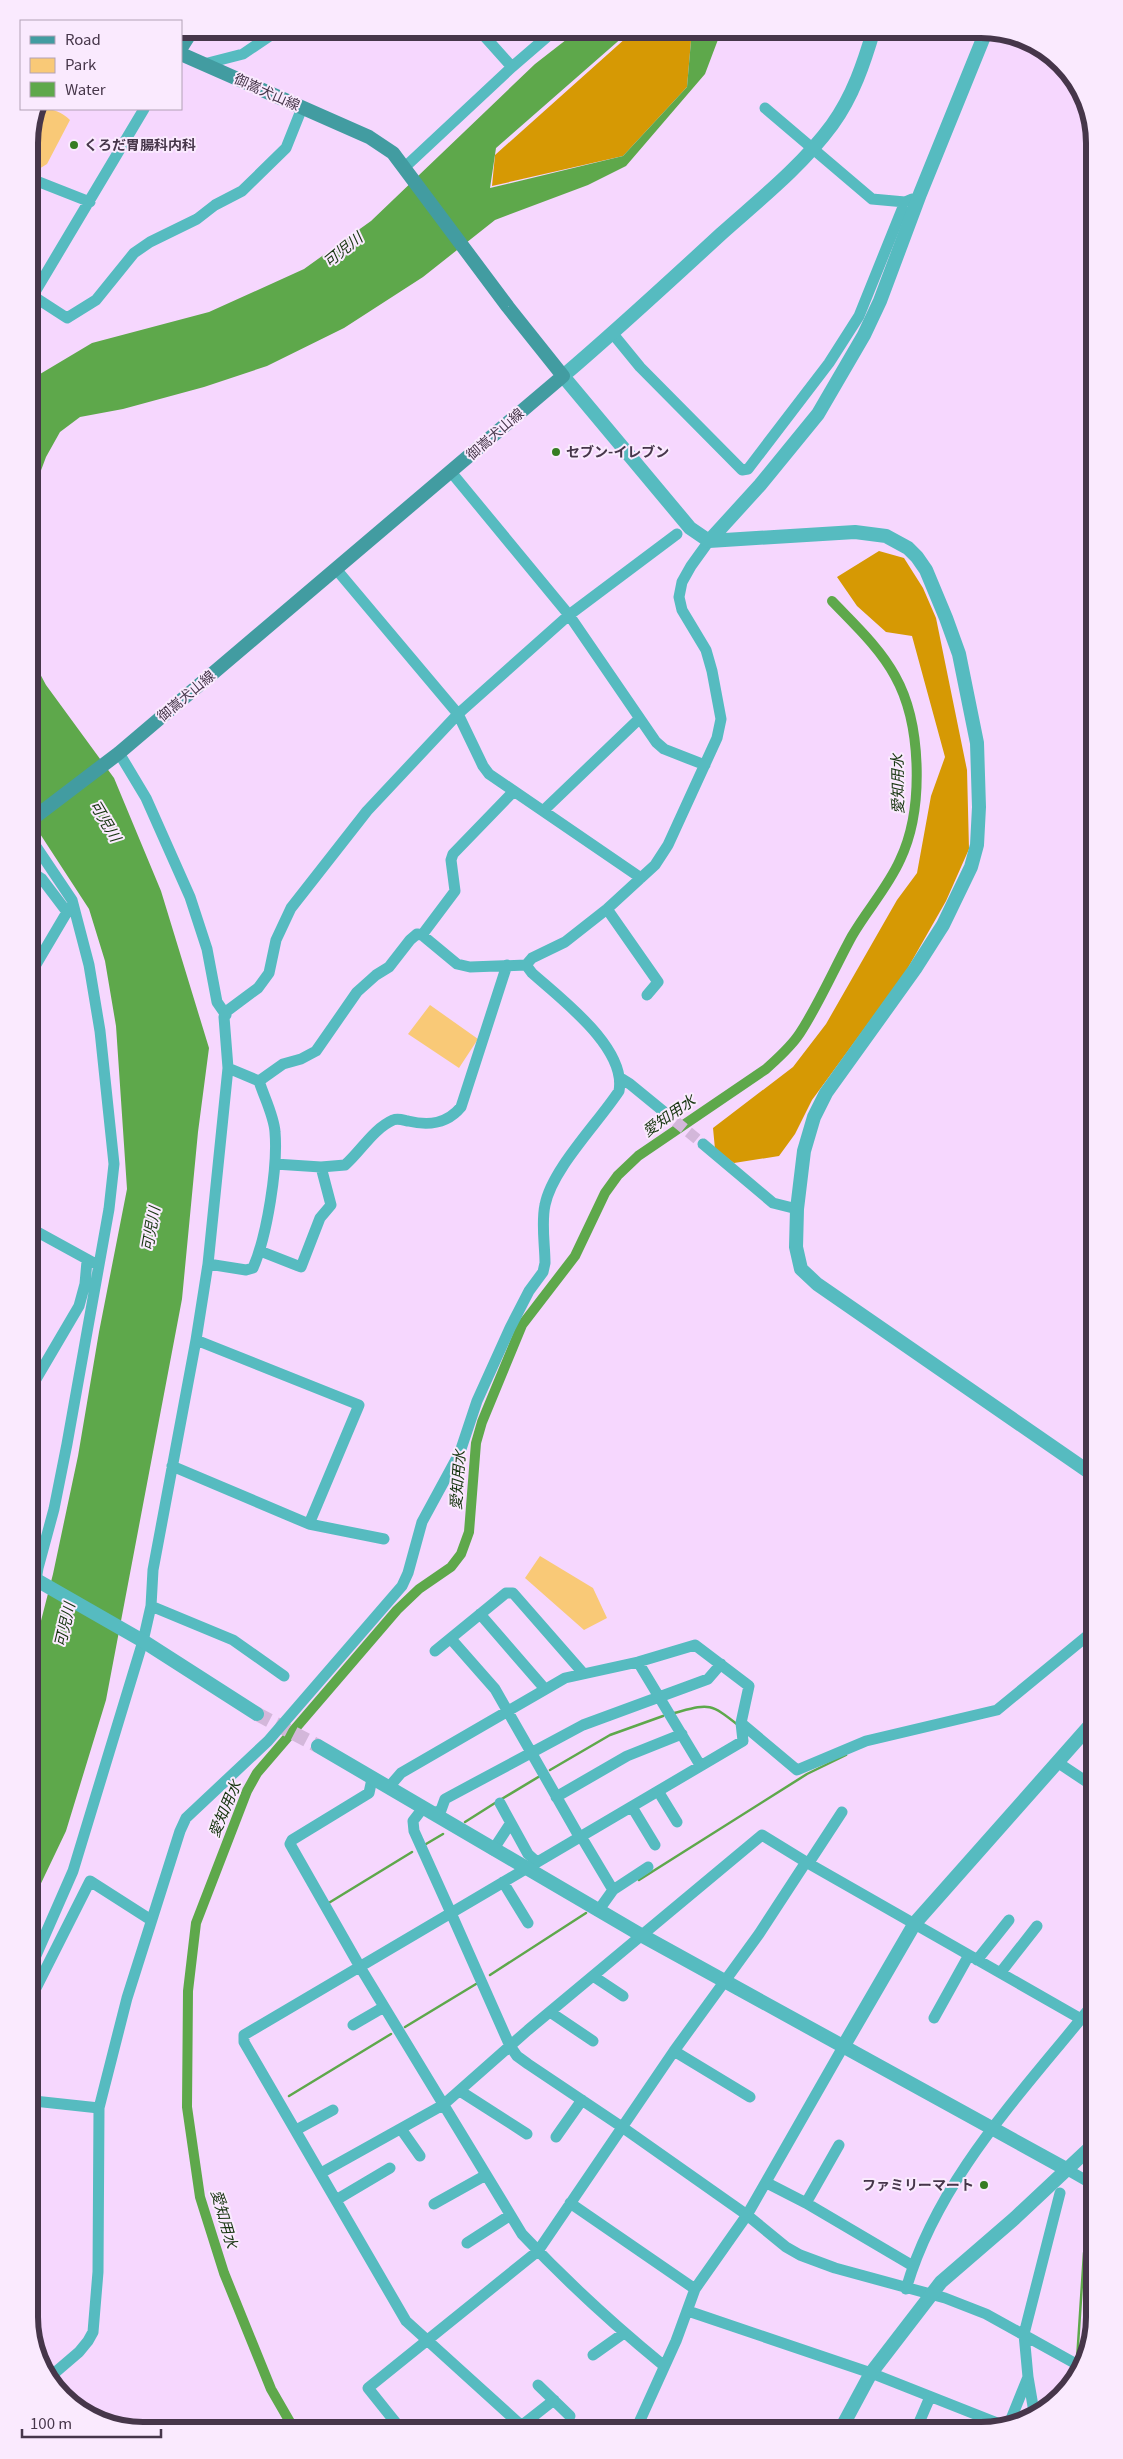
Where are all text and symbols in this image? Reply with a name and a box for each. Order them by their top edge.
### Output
legend [20,20,182,110]
text: Road [65,28,101,49]
text: Park [65,53,97,74]
street label: 御嵩犬山線 [231,68,303,114]
text: Water [65,78,106,99]
place label: くろだ胃腸科内科 [84,134,196,154]
marker: くろだ胃腸科内科 [68,139,80,151]
water label: 可児川 [318,225,368,271]
street label: 御嵩犬山線 [461,403,527,464]
place label: セブン-イレブン [566,441,669,461]
marker: セブン-イレブン [550,446,562,458]
street label: 御嵩犬山線 [152,665,219,725]
water label: 愛知用水 [885,752,908,814]
water label: 可児川 [86,796,128,847]
water label: 愛知用水 [638,1088,700,1141]
water label: 可児川 [135,1203,164,1253]
water label: 愛知用水 [444,1447,469,1511]
water label: 可児川 [48,1598,79,1649]
water label: 愛知用水 [202,1775,246,1840]
place label: ファミリーマート [862,2174,974,2194]
marker: ファミリーマート [978,2179,990,2191]
water label: 愛知用水 [207,2187,244,2252]
scale bar [22,2406,161,2438]
text: 100 m [30,2412,72,2433]

